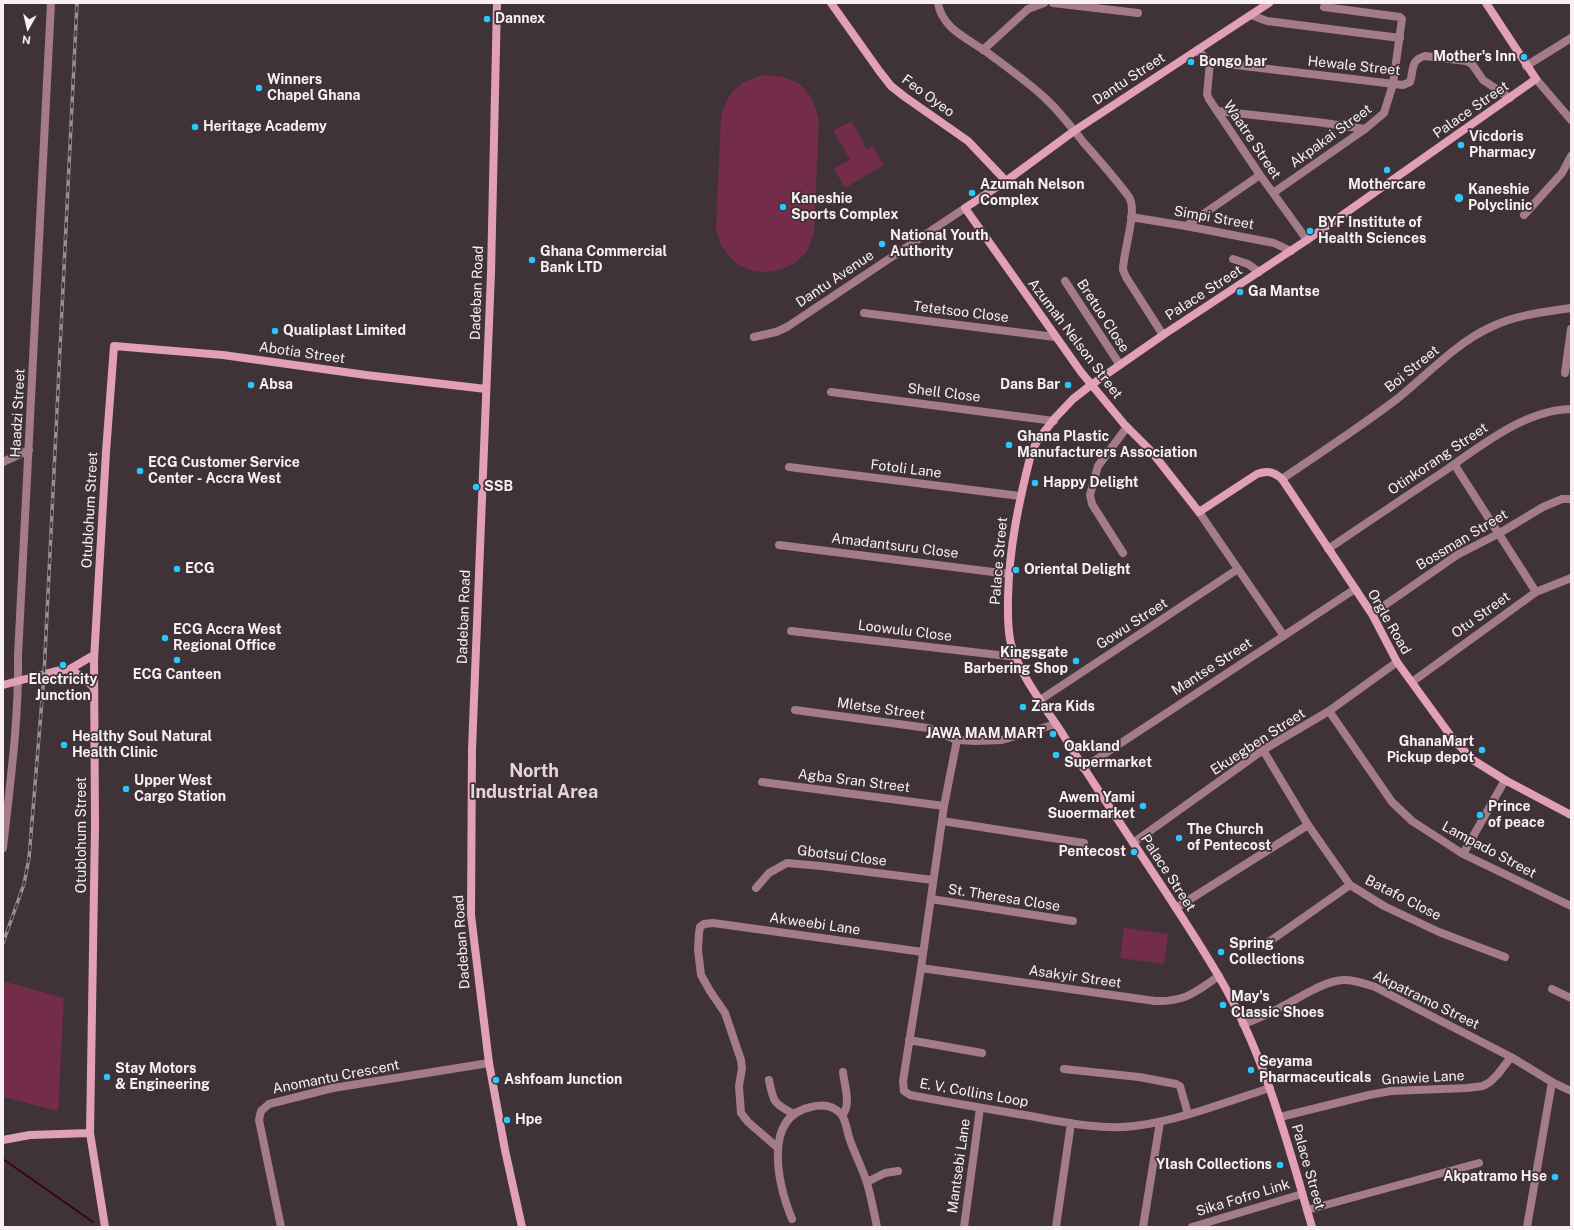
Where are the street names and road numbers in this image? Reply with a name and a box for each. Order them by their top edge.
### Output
street label: Dantu Street [1090,49,1168,109]
street label: Hewale Street [1307,53,1401,79]
street label: Feo Oyeo [898,71,958,121]
street label: Palace Street [1430,78,1512,142]
street label: Waatre Street [1220,98,1284,182]
street label: Akpakai Street [1287,101,1375,171]
street label: Simpi Street [1173,203,1255,233]
street label: Dadeban Road [467,246,487,340]
street label: Dantu Avenue [793,247,877,311]
street label: Palace Street [1162,262,1246,324]
street label: Azumah Nelson Street [1024,276,1126,402]
street label: Bretuo Close [1073,276,1133,356]
street label: Tetetsoo Close [912,298,1010,326]
street label: Abotia Street [258,339,346,367]
street label: Boi Street [1381,342,1443,396]
street label: Haadzi Street [7,368,29,458]
street label: Shell Close [907,380,981,406]
street label: Otinkorang Street [1385,419,1491,499]
street label: Otublohum Street [79,451,101,569]
street label: Fotoli Lane [869,456,943,482]
street label: Bossman Street [1413,506,1511,574]
street label: Palace Street [987,516,1011,606]
street label: Amadantsuru Close [831,530,959,562]
street label: Dadeban Road [454,570,474,664]
street label: Orgle Road [1364,586,1414,658]
street label: Otu Street [1449,588,1513,642]
street label: Gowu Street [1093,595,1171,653]
street label: Loowulu Close [857,617,953,645]
street label: Mantse Street [1169,635,1255,699]
street label: Mletse Street [836,695,926,723]
street label: Ekuegben Street [1207,705,1309,779]
street label: Agba Sran Street [797,766,911,796]
street label: Otublohum Street [74,777,90,893]
street label: Lampado Street [1439,818,1539,882]
street label: Palace Street [1137,831,1199,915]
street label: Gbotsui Close [796,842,888,870]
street label: Batafo Close [1362,872,1444,924]
street label: St. Theresa Close [947,881,1061,915]
street label: Dadeban Road [450,894,474,990]
street label: Akweebi Lane [769,909,861,939]
street label: Asakyir Street [1028,962,1122,992]
street label: Akpatramo Street [1370,967,1482,1033]
street label: Anomantu Crescent [271,1056,401,1098]
street label: Gnawie Lane [1381,1067,1465,1089]
street label: E. V. Collins Loop [918,1075,1030,1111]
street label: Mantsebi Lane [944,1118,974,1214]
street label: Palace Street [1288,1122,1328,1212]
street label: Sika Fofro Link [1194,1176,1292,1220]

